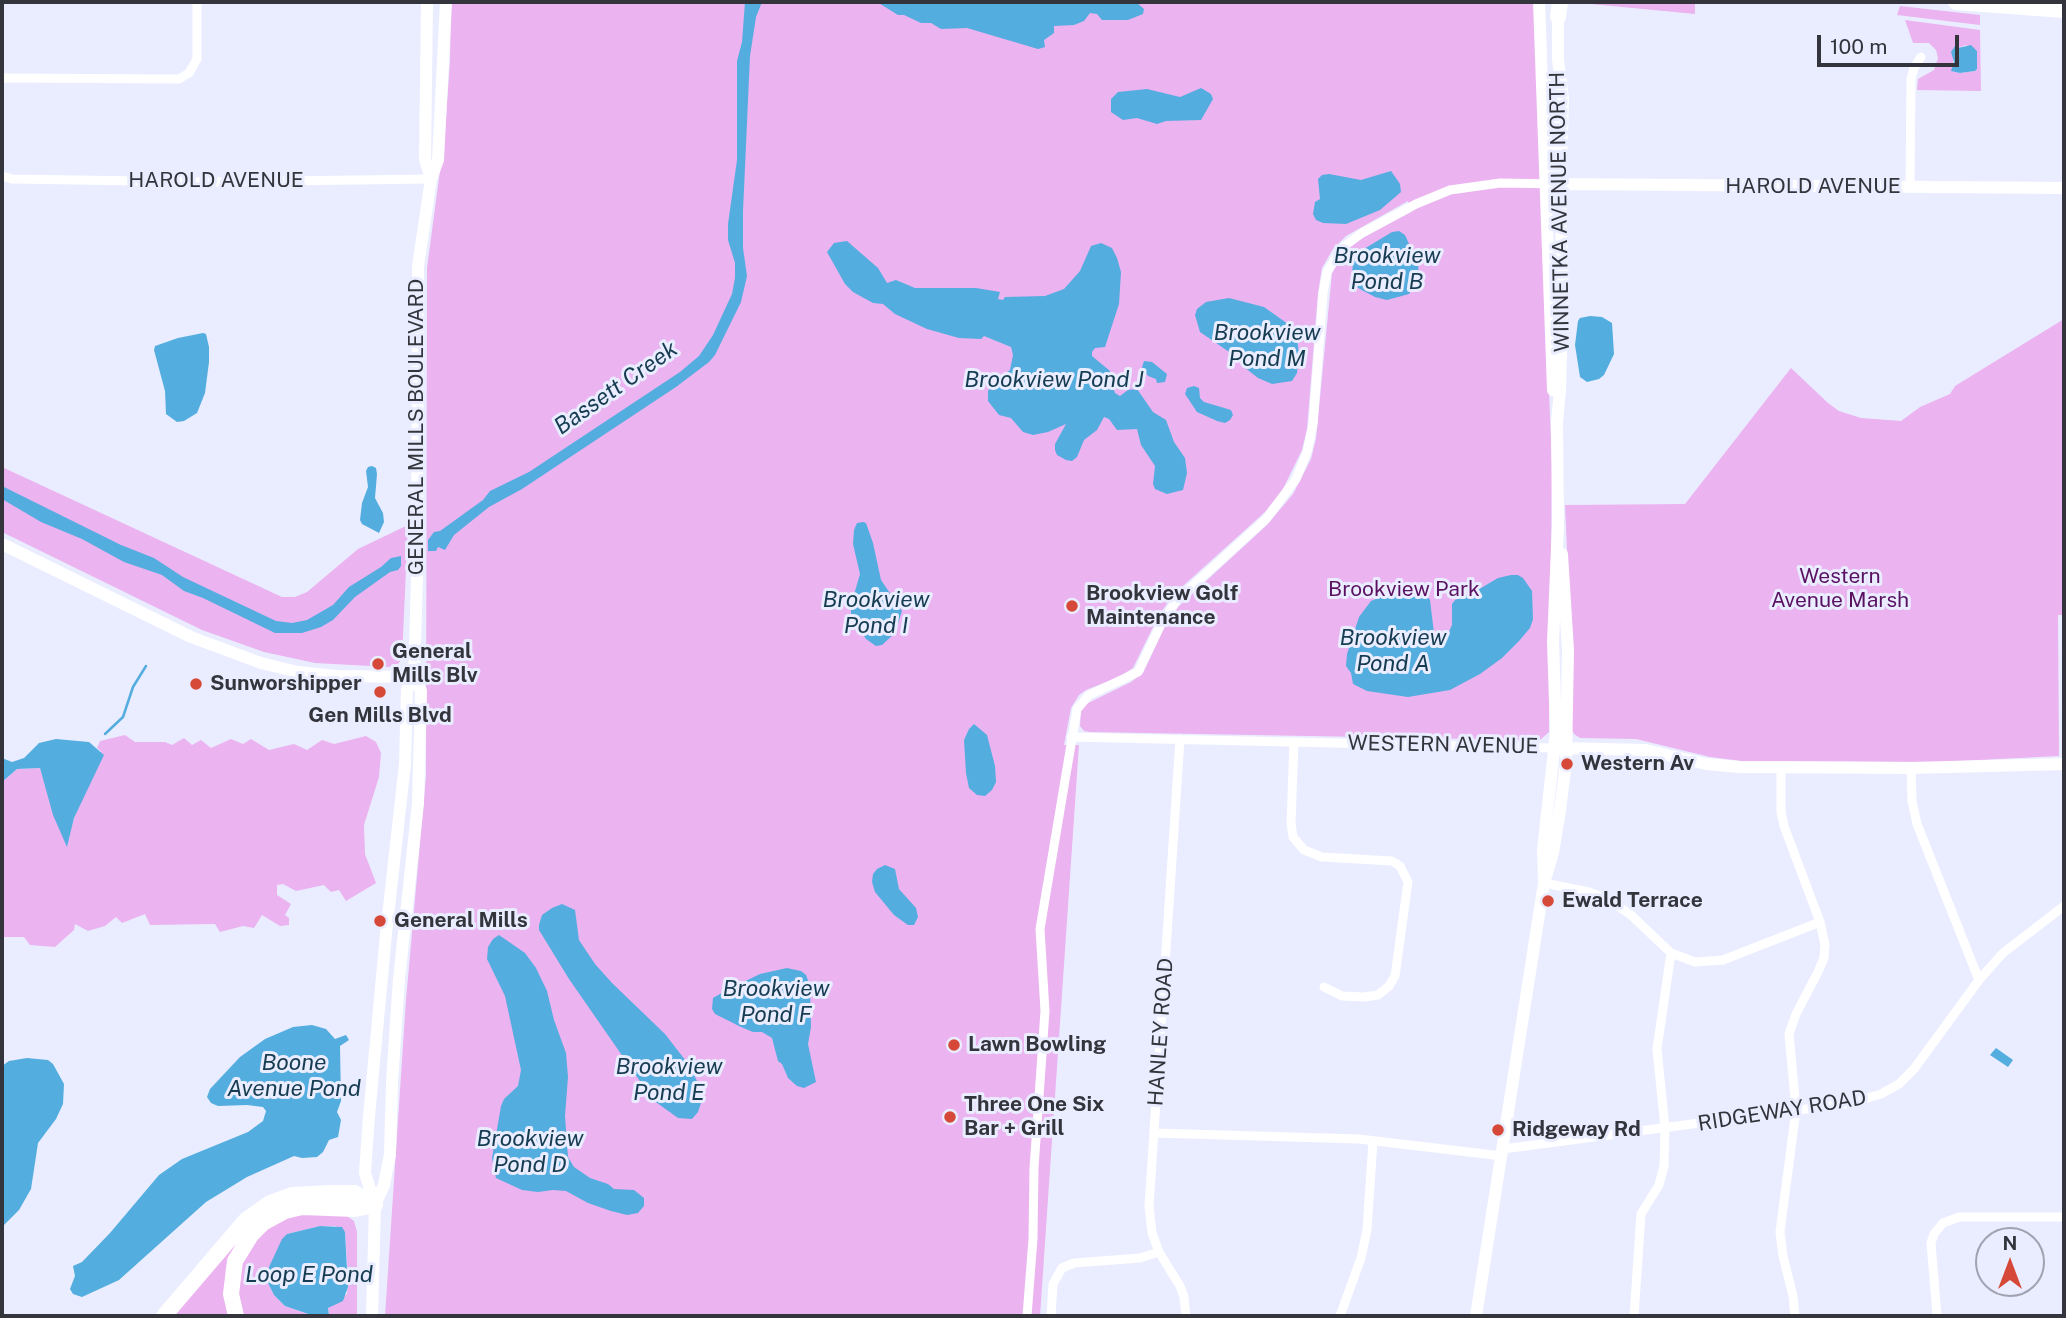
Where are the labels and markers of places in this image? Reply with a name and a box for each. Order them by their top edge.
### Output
place label: Brookview Golf Maintenance [1086,581,1238,631]
marker: Brookview Golf Maintenance [1064,598,1080,614]
place label: General Mills Blv [392,639,478,689]
marker: General Mills Blv [370,656,386,672]
place label: Sunworshipper [210,671,362,697]
marker: Sunworshipper [188,676,204,692]
marker: Gen Mills Blvd [372,684,388,700]
place label: Gen Mills Blvd [308,703,452,729]
place label: Western Av [1581,751,1694,777]
marker: Western Av [1559,756,1575,772]
place label: Ewald Terrace [1562,888,1703,914]
marker: Ewald Terrace [1540,893,1556,909]
place label: General Mills [394,908,528,934]
marker: General Mills [372,913,388,929]
place label: Lawn Bowling [968,1032,1106,1058]
marker: Lawn Bowling [946,1037,962,1053]
place label: Three One Six Bar + Grill [964,1092,1104,1142]
marker: Three One Six Bar + Grill [942,1109,958,1125]
place label: Ridgeway Rd [1512,1117,1641,1143]
marker: Ridgeway Rd [1490,1122,1506,1138]

